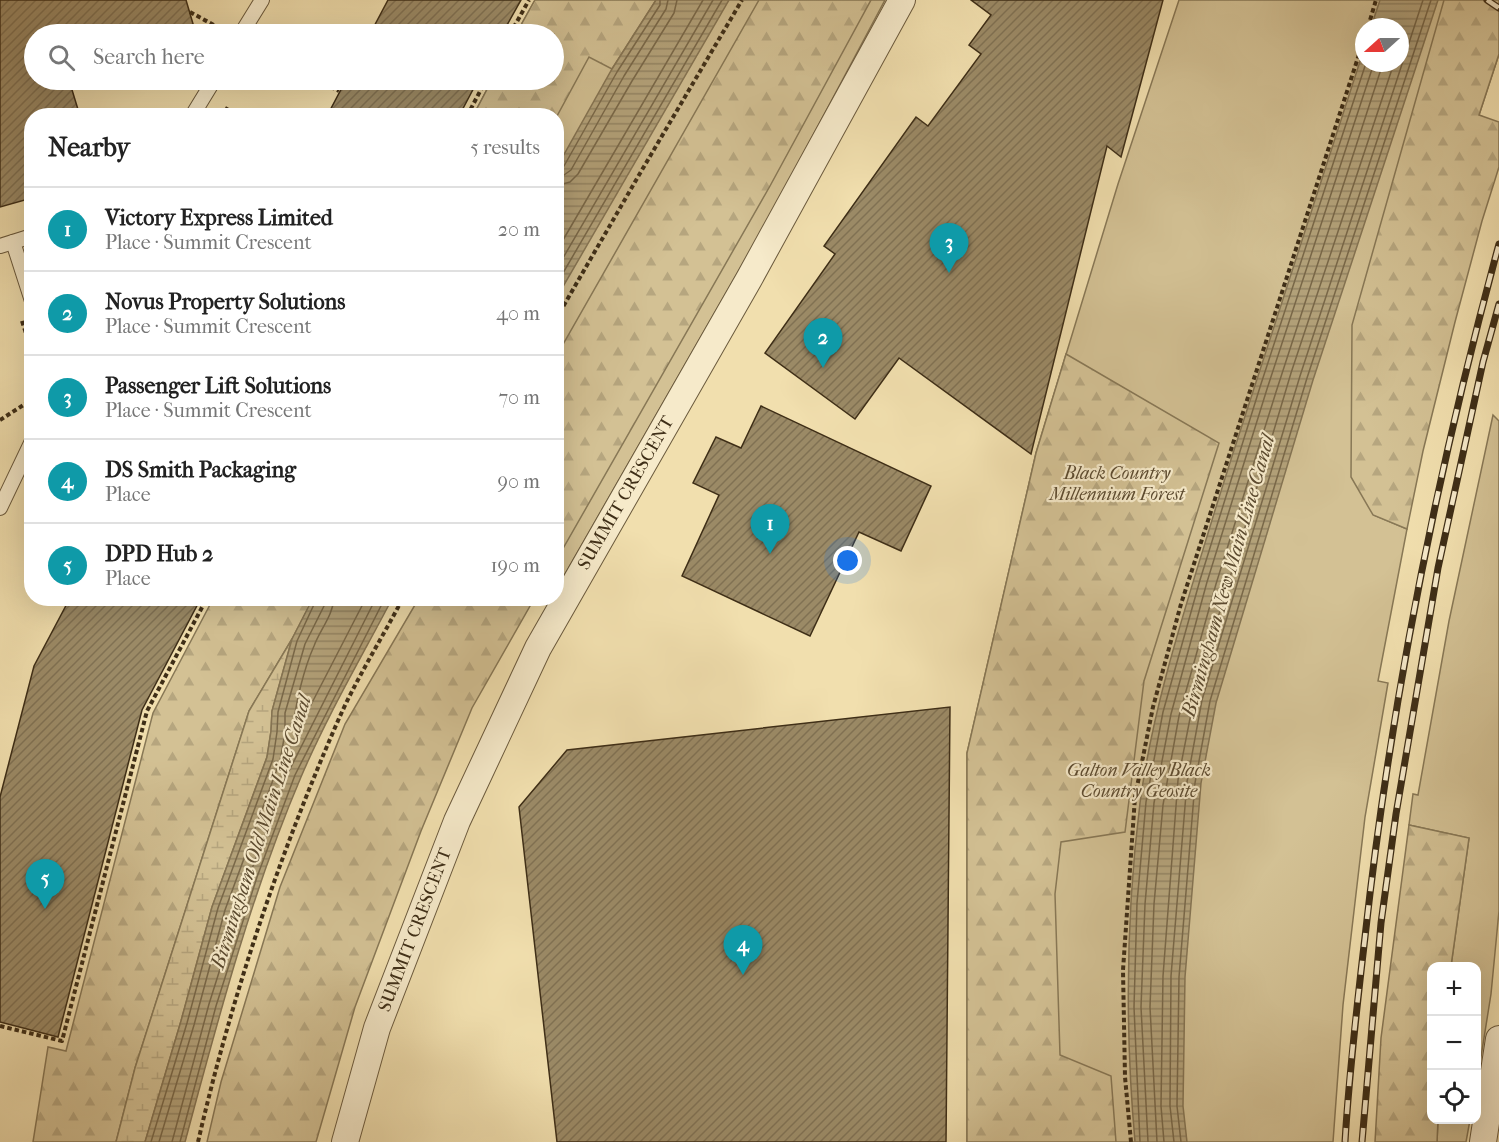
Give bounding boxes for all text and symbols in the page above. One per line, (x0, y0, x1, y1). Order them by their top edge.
north arrow (1355, 18, 1409, 72)
search box (24, 24, 564, 90)
icon: search (45, 41, 78, 74)
text: Search here (93, 44, 205, 70)
text: Nearby (48, 132, 130, 163)
text: 5 results (470, 136, 540, 159)
text: Victory Express Limited (105, 205, 333, 231)
text: 1 (64, 218, 71, 241)
text: 20 m (498, 218, 540, 241)
pin: 3 (930, 224, 968, 273)
text: Place · Summit Crescent (105, 231, 312, 254)
text: Novus Property Solutions (105, 289, 345, 315)
text: 2 (62, 302, 73, 325)
text: 40 m (496, 302, 540, 325)
text: Place · Summit Crescent (105, 315, 312, 338)
pin: 2 (804, 318, 842, 368)
text: Passenger Lift Solutions (105, 373, 331, 399)
text: 3 (63, 386, 72, 409)
text: 70 m (498, 386, 540, 409)
text: Place · Summit Crescent (105, 399, 312, 422)
street label: SUMMIT CRESCENT (574, 412, 679, 573)
water label: Birmingham New Main Line Canal (1176, 430, 1280, 721)
text: DS Smith Packaging (105, 457, 296, 483)
park label: Black Country Millennium Forest (1048, 463, 1186, 505)
text: 4 (62, 470, 73, 493)
text: 90 m (498, 470, 540, 493)
text: Place (105, 483, 151, 506)
pin: 1 (750, 504, 790, 554)
text: DPD Hub 2 (105, 541, 213, 567)
your location (833, 546, 862, 575)
text: 5 (63, 554, 72, 577)
text: 190 m (490, 554, 540, 577)
text: Place (105, 567, 151, 590)
water label: Birmingham Old Main Line Canal (206, 691, 317, 972)
park label: Galton Valley Black Country Geosite (1067, 760, 1211, 802)
street label: SUMMIT CRESCENT (374, 844, 456, 1015)
pin: 5 (26, 860, 64, 909)
pin: 4 (724, 926, 762, 975)
map controls (1427, 962, 1481, 1124)
button: + (1427, 962, 1481, 1016)
button: − (1427, 1016, 1481, 1070)
button: locate (1427, 1070, 1481, 1124)

